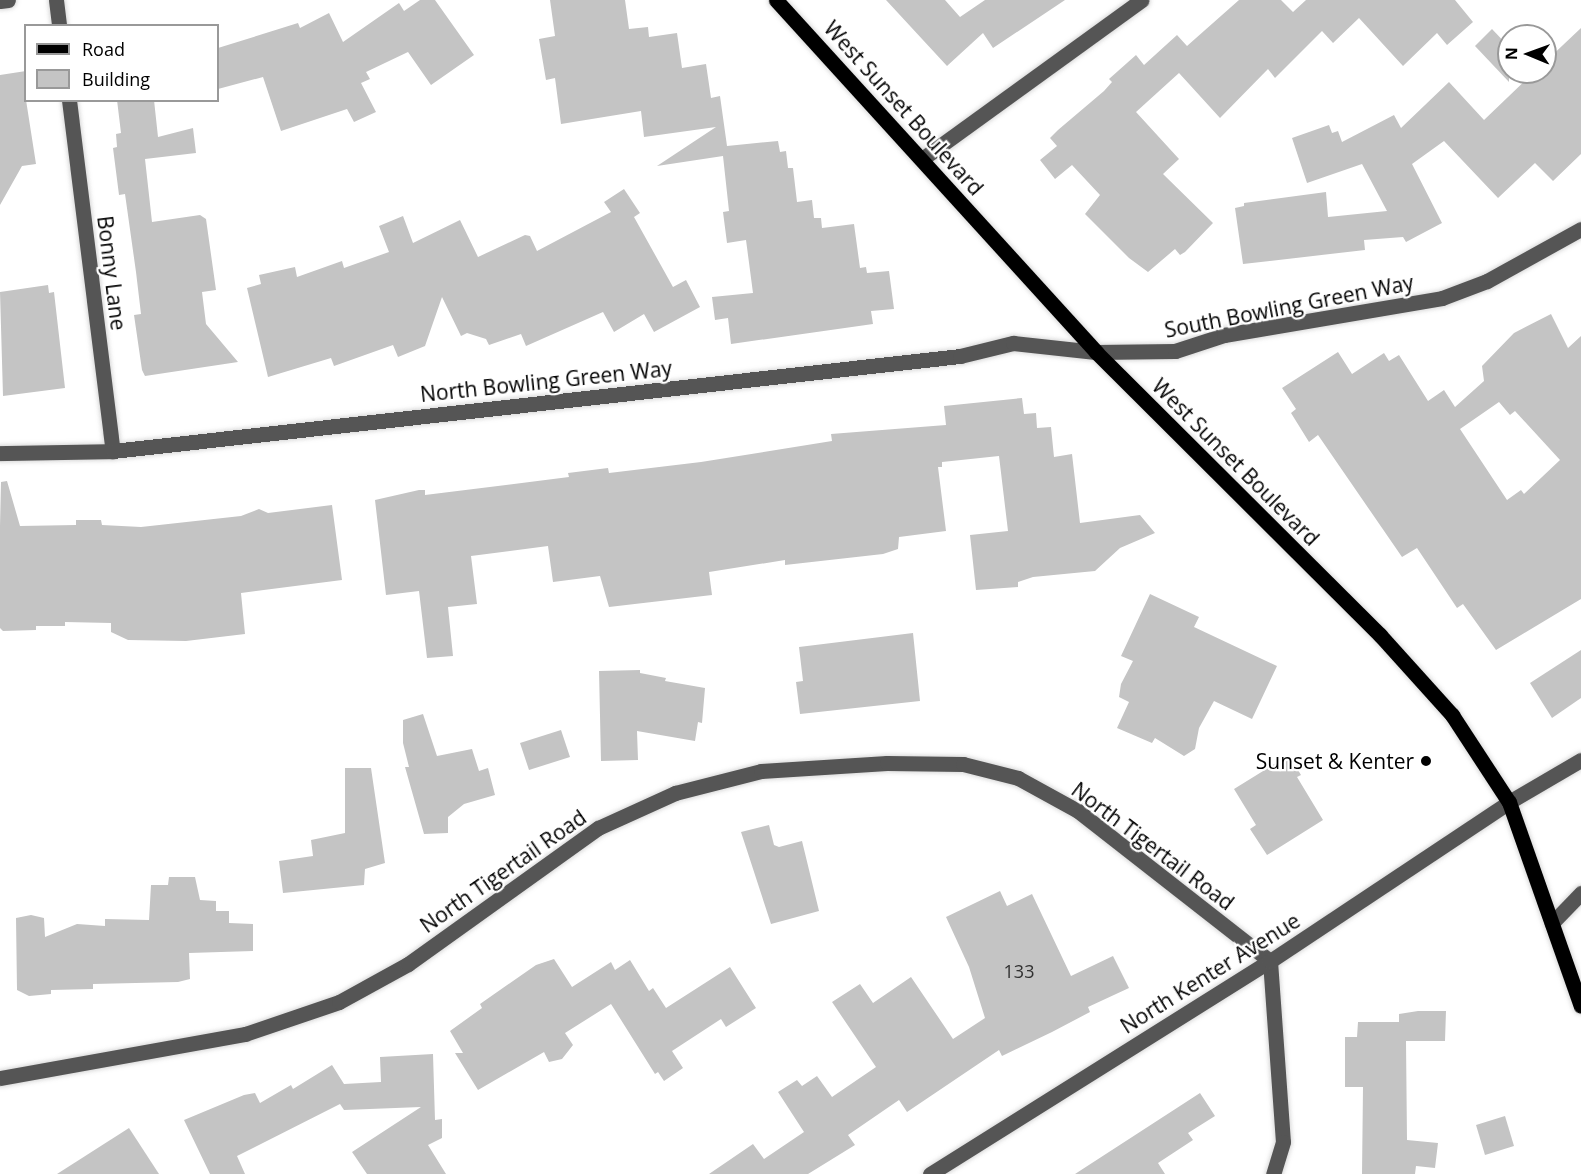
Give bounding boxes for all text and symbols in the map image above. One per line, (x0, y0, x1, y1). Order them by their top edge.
street label: West Sunset Boulevard (819, 16, 989, 200)
legend (24, 24, 219, 102)
north arrow (1497, 24, 1557, 84)
text: Road (82, 37, 125, 61)
text: N (1500, 47, 1522, 60)
text: Building (82, 67, 150, 91)
street label: Bonny Lane (92, 214, 132, 332)
street label: South Bowling Green Way (1162, 269, 1416, 343)
street label: North Bowling Green Way (419, 355, 673, 407)
street label: West Sunset Boulevard (1147, 373, 1325, 551)
place label: Sunset & Kenter (1256, 748, 1414, 774)
marker: Sunset & Kenter (1419, 754, 1433, 768)
street label: North Tigertail Road (1067, 777, 1239, 915)
street label: North Tigertail Road (415, 804, 591, 938)
street label: North Kenter Avenue (1116, 908, 1304, 1038)
house number: 133 (1004, 960, 1034, 982)

